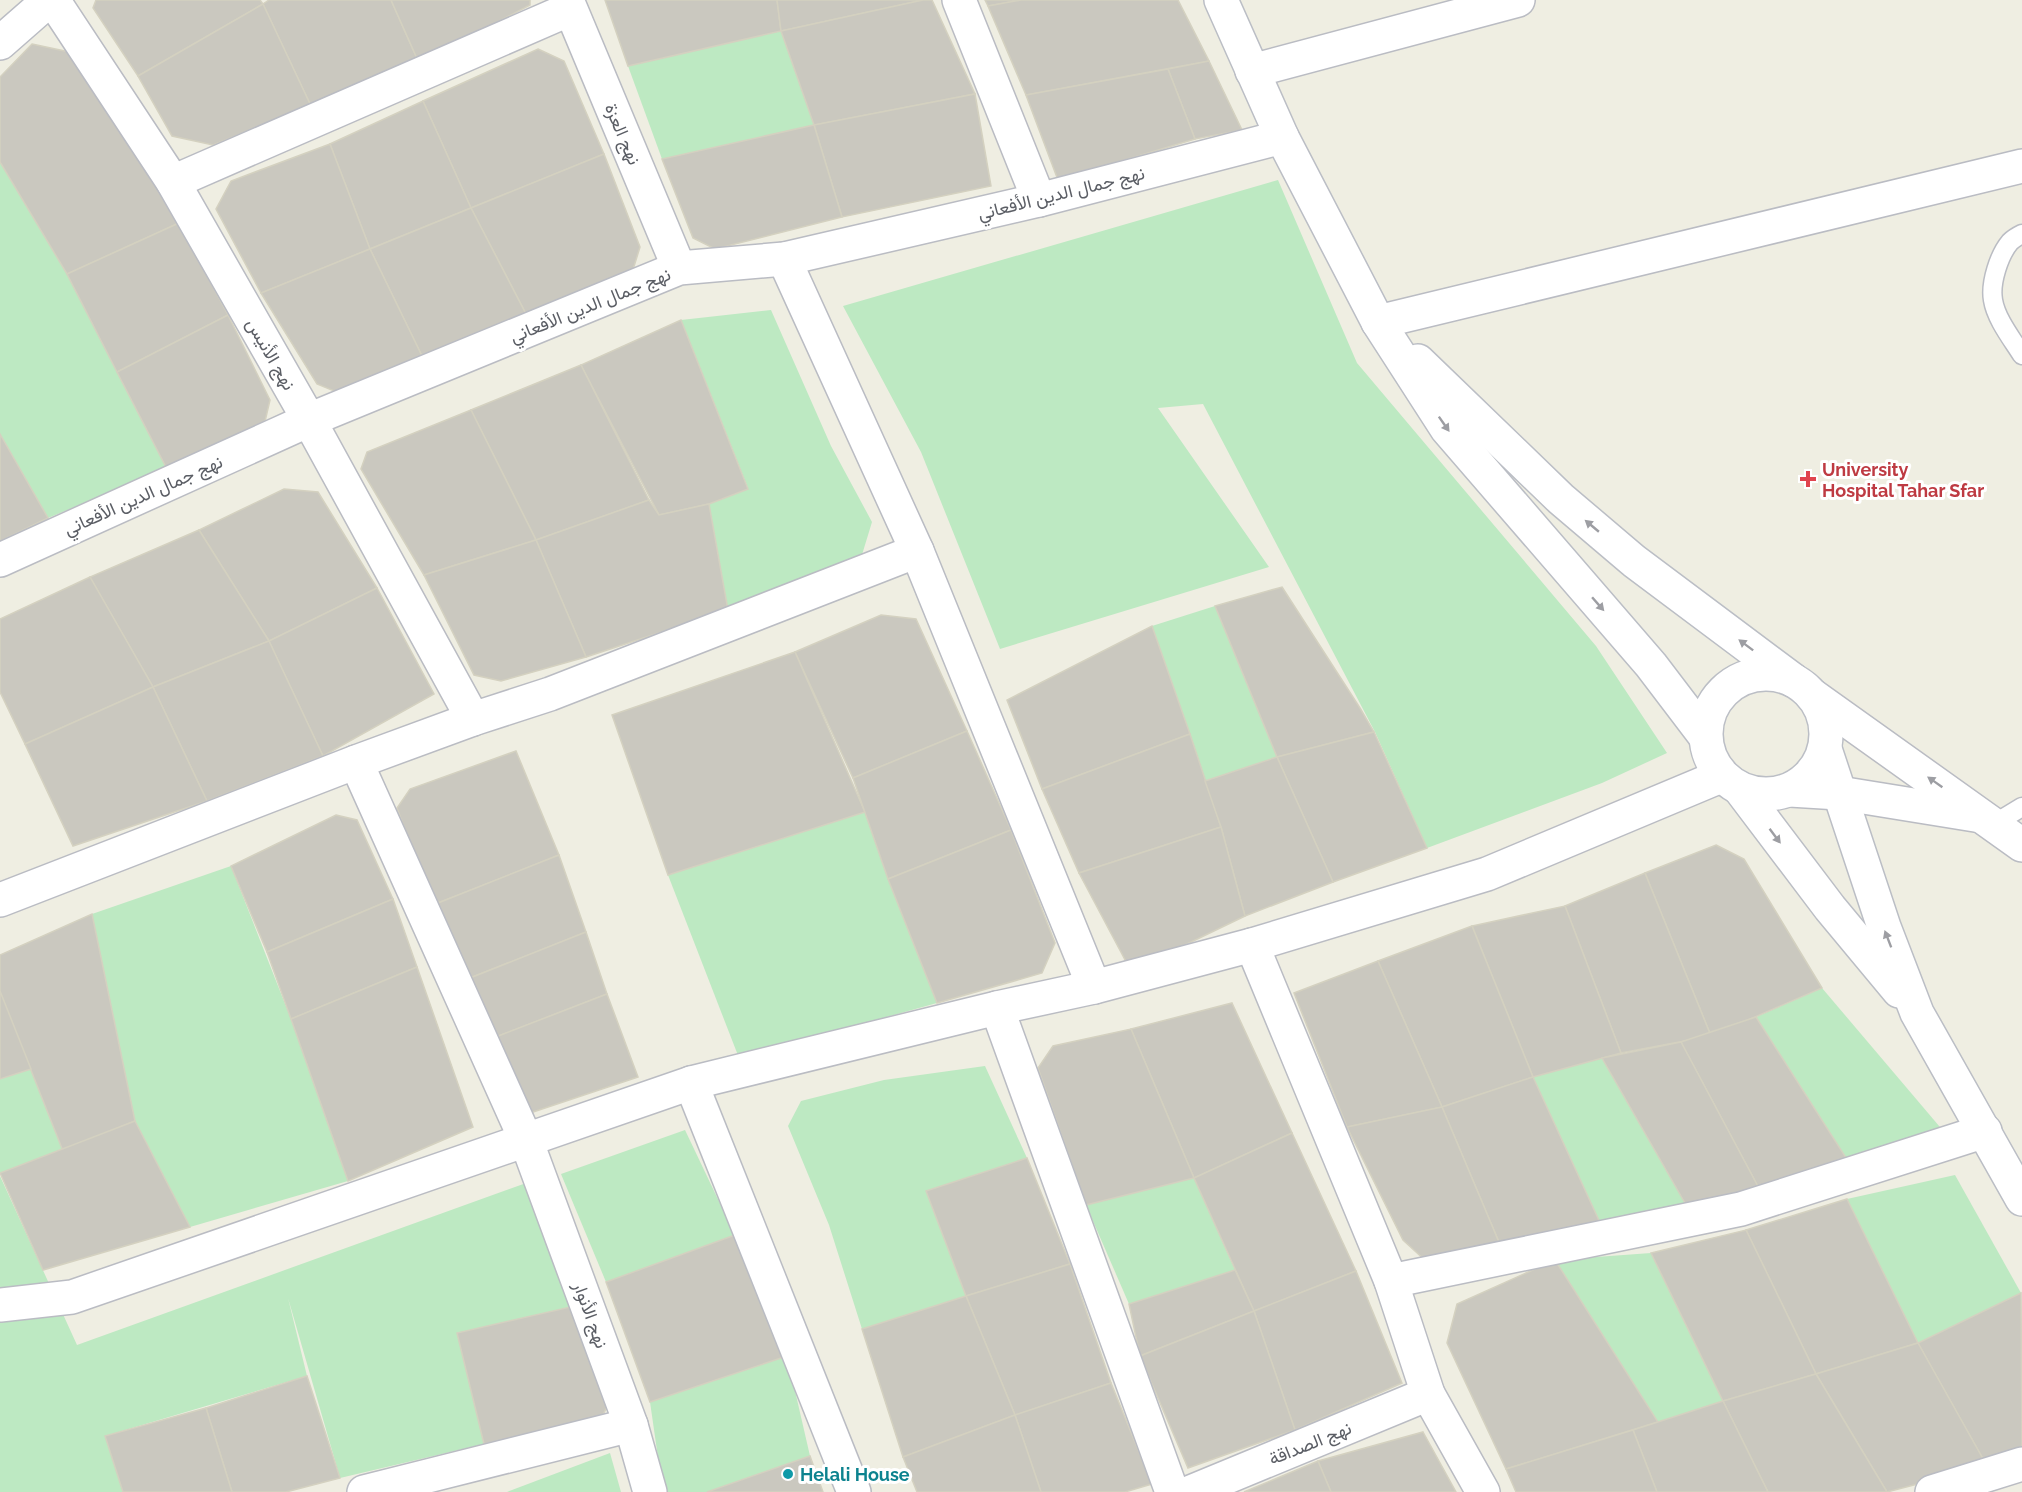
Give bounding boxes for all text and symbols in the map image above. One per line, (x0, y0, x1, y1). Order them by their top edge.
street label: نهج العزة (599, 100, 645, 169)
street label: نهج جمال الدين الأفعاني (975, 162, 1148, 229)
street label: نهج جمال الدين الأفعاني (507, 263, 675, 351)
street label: نهج الأنيس (240, 314, 300, 395)
one-way arrow (1438, 416, 1450, 432)
street label: نهج جمال الدين الأفعاني (60, 451, 228, 544)
place label: University Hospital Tahar Sfar (1822, 459, 1984, 501)
marker: University Hospital Tahar Sfar (1799, 470, 1817, 488)
one-way arrow (1584, 519, 1600, 532)
one-way arrow (1592, 596, 1605, 612)
one-way arrow (1739, 639, 1754, 651)
one-way arrow (1927, 776, 1943, 788)
one-way arrow (1769, 828, 1782, 844)
one-way arrow (1883, 930, 1892, 948)
street label: نهج الأنوار (567, 1278, 613, 1352)
street label: نهج الصداقة (1266, 1417, 1355, 1471)
place label: Helali House (800, 1464, 910, 1485)
marker: Helali House (781, 1467, 795, 1481)

